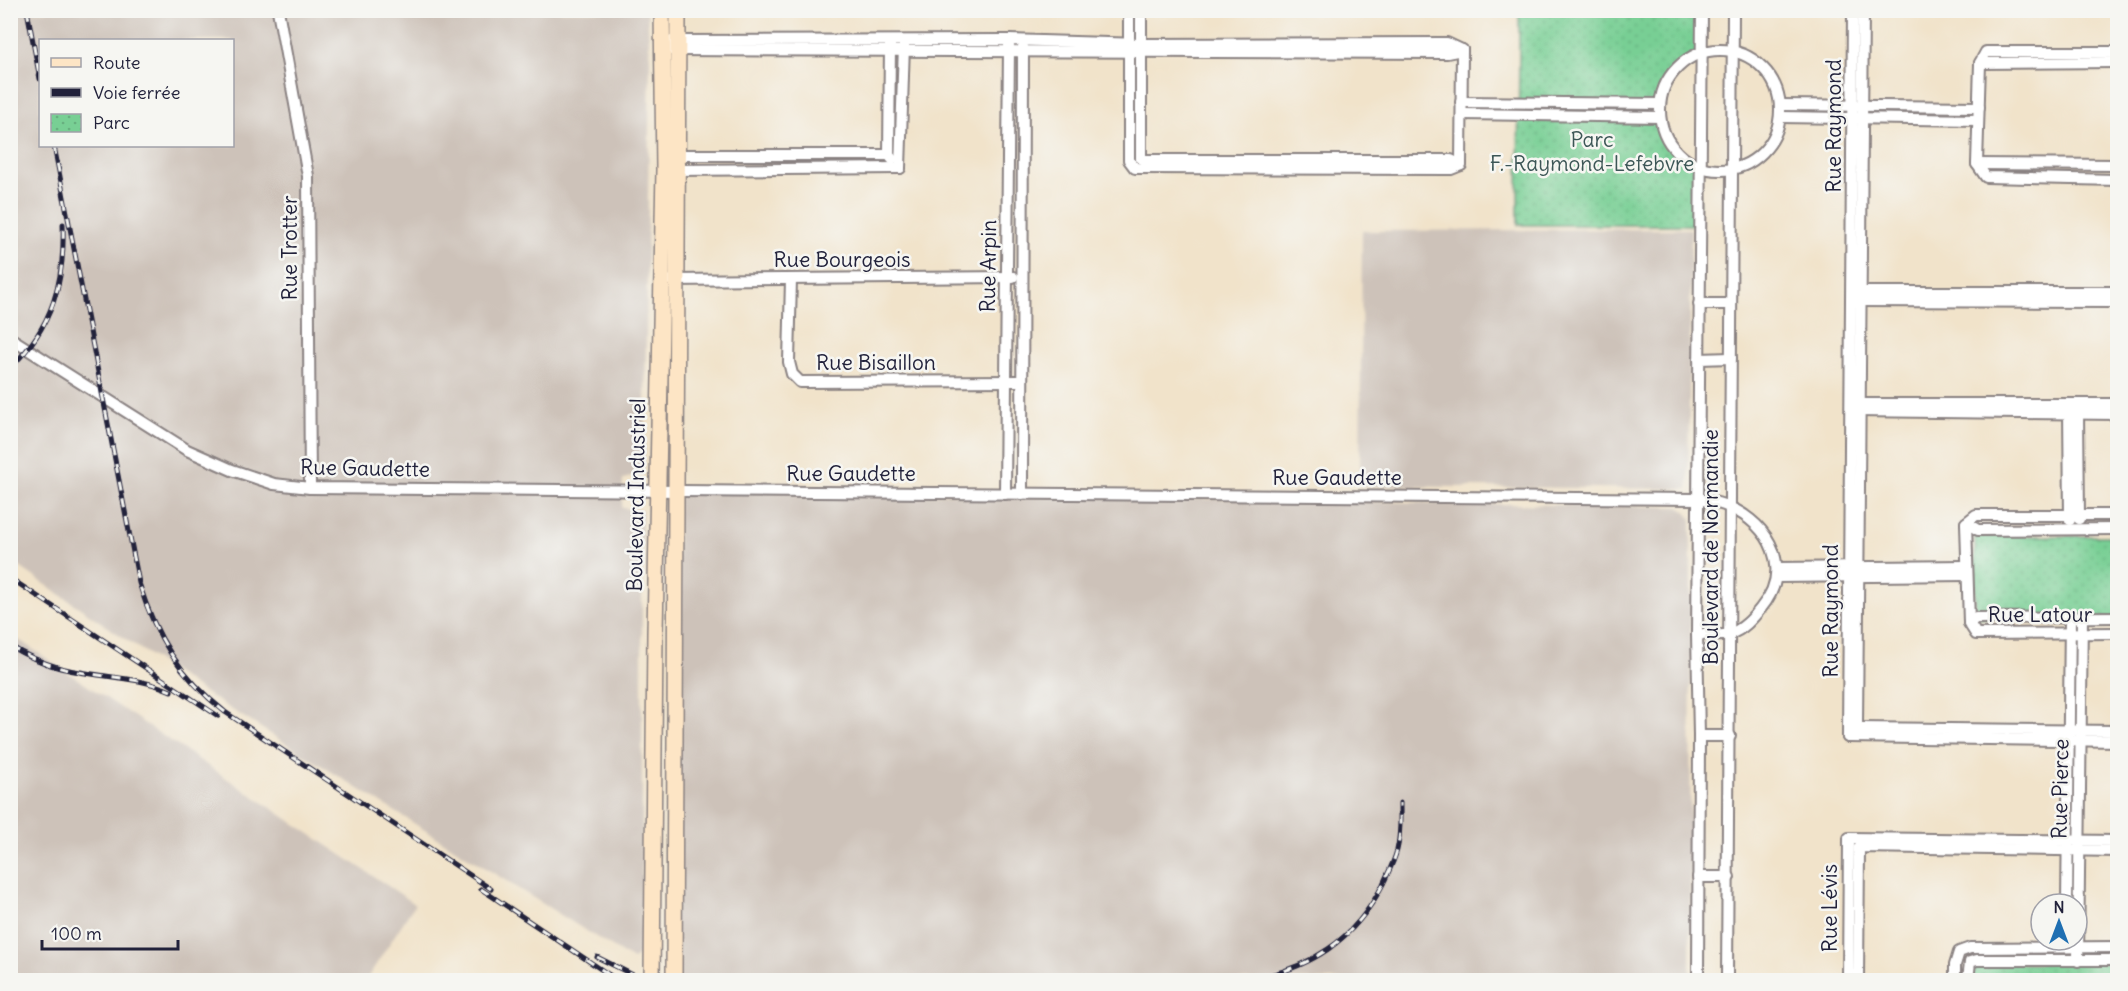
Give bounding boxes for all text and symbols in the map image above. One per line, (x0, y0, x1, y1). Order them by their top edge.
legend (39, 39, 234, 147)
text: Route (93, 51, 141, 74)
street label: Rue Raymond (1820, 59, 1847, 193)
text: Voie ferrée (93, 81, 180, 104)
text: Parc (93, 111, 130, 134)
park label: Parc F.-Raymond-Lefebvre (1490, 126, 1694, 177)
street label: Rue Trotter (276, 195, 303, 301)
street label: Rue Arpin (974, 219, 1002, 313)
street label: Rue Bourgeois (774, 246, 910, 273)
street label: Rue Bisaillon (816, 349, 936, 376)
street label: Boulevard Industriel (621, 398, 651, 592)
street label: Boulevard de Normandie (1697, 429, 1724, 665)
street label: Rue Gaudette (300, 453, 430, 483)
street label: Rue Gaudette (786, 460, 916, 487)
street label: Rue Gaudette (1272, 464, 1402, 491)
street label: Rue Raymond (1817, 544, 1844, 678)
street label: Rue Latour (1988, 601, 2093, 628)
street label: Rue Pierce (2046, 739, 2074, 839)
street label: Rue Lévis (1816, 864, 1843, 952)
north arrow (2029, 892, 2089, 952)
text: N (2053, 897, 2065, 917)
scale bar (42, 913, 178, 951)
text: 100 m (51, 922, 102, 945)

